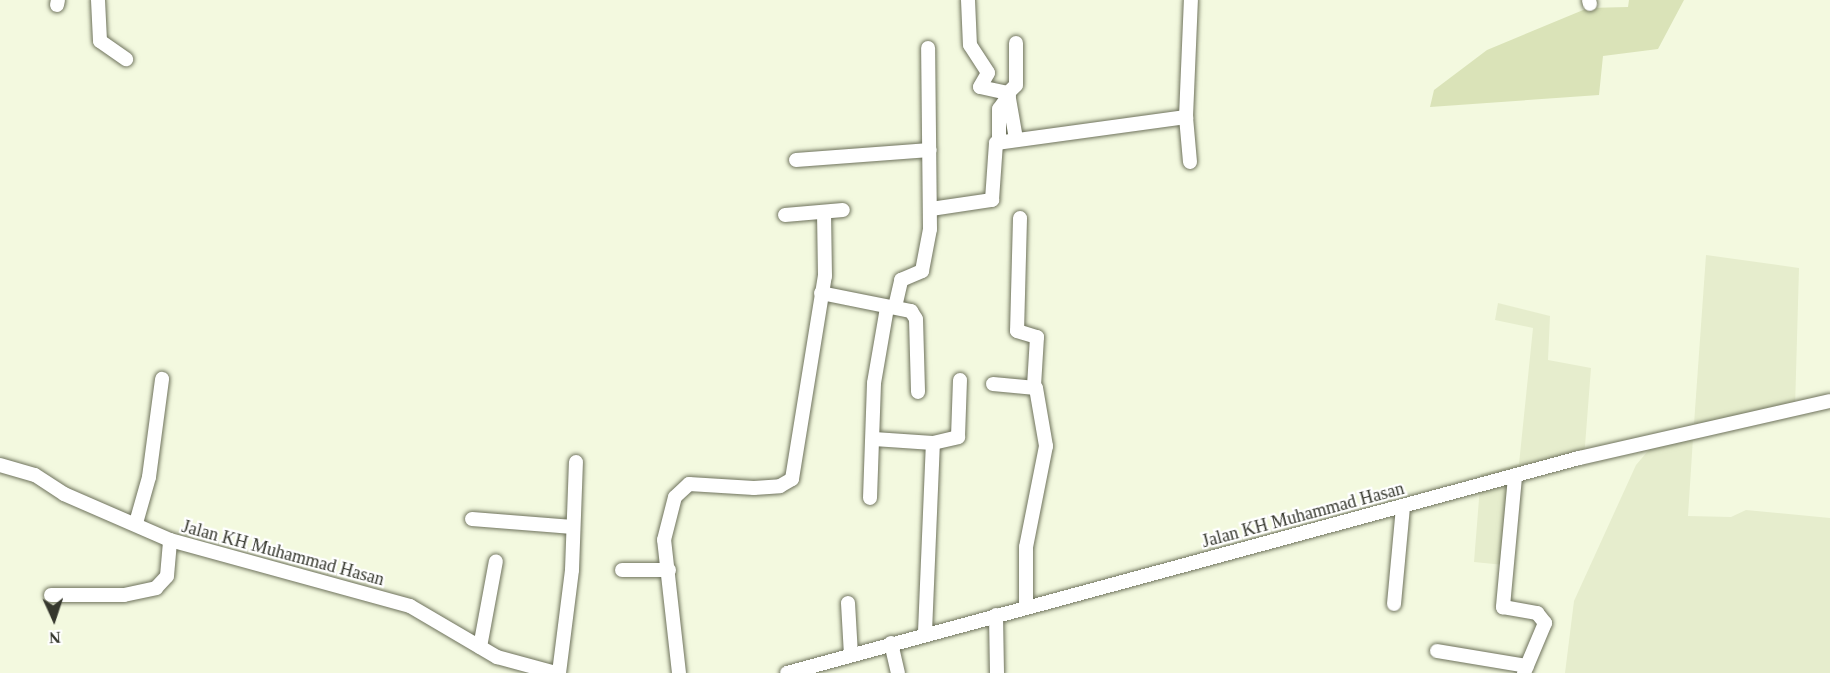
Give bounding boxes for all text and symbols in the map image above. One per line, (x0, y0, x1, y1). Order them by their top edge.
street label: Jalan KH Muhammad Hasan (1200, 478, 1406, 552)
street label: Jalan KH Muhammad Hasan (180, 516, 386, 590)
north arrow (24, 589, 84, 649)
text: N (49, 629, 61, 646)

